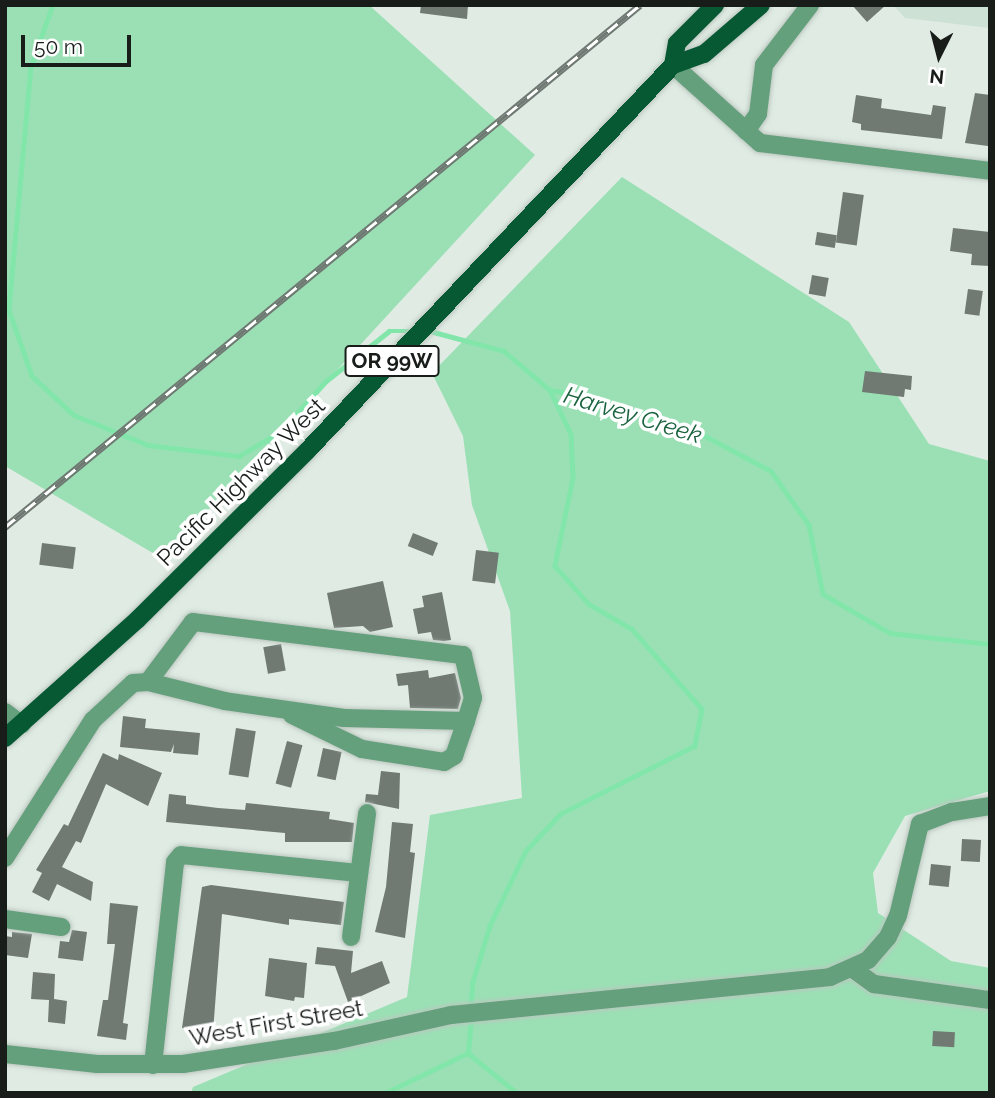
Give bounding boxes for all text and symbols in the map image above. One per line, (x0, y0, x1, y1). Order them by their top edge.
scale bar (24, 21, 135, 65)
north arrow (904, 21, 974, 91)
text: 50 m (34, 34, 83, 59)
text: N (928, 65, 945, 89)
road number: OR 99W (343, 344, 441, 378)
water label: Harvey Creek (560, 380, 706, 450)
street label: Pacific Highway West (151, 392, 331, 572)
street label: West First Street (187, 994, 365, 1052)

